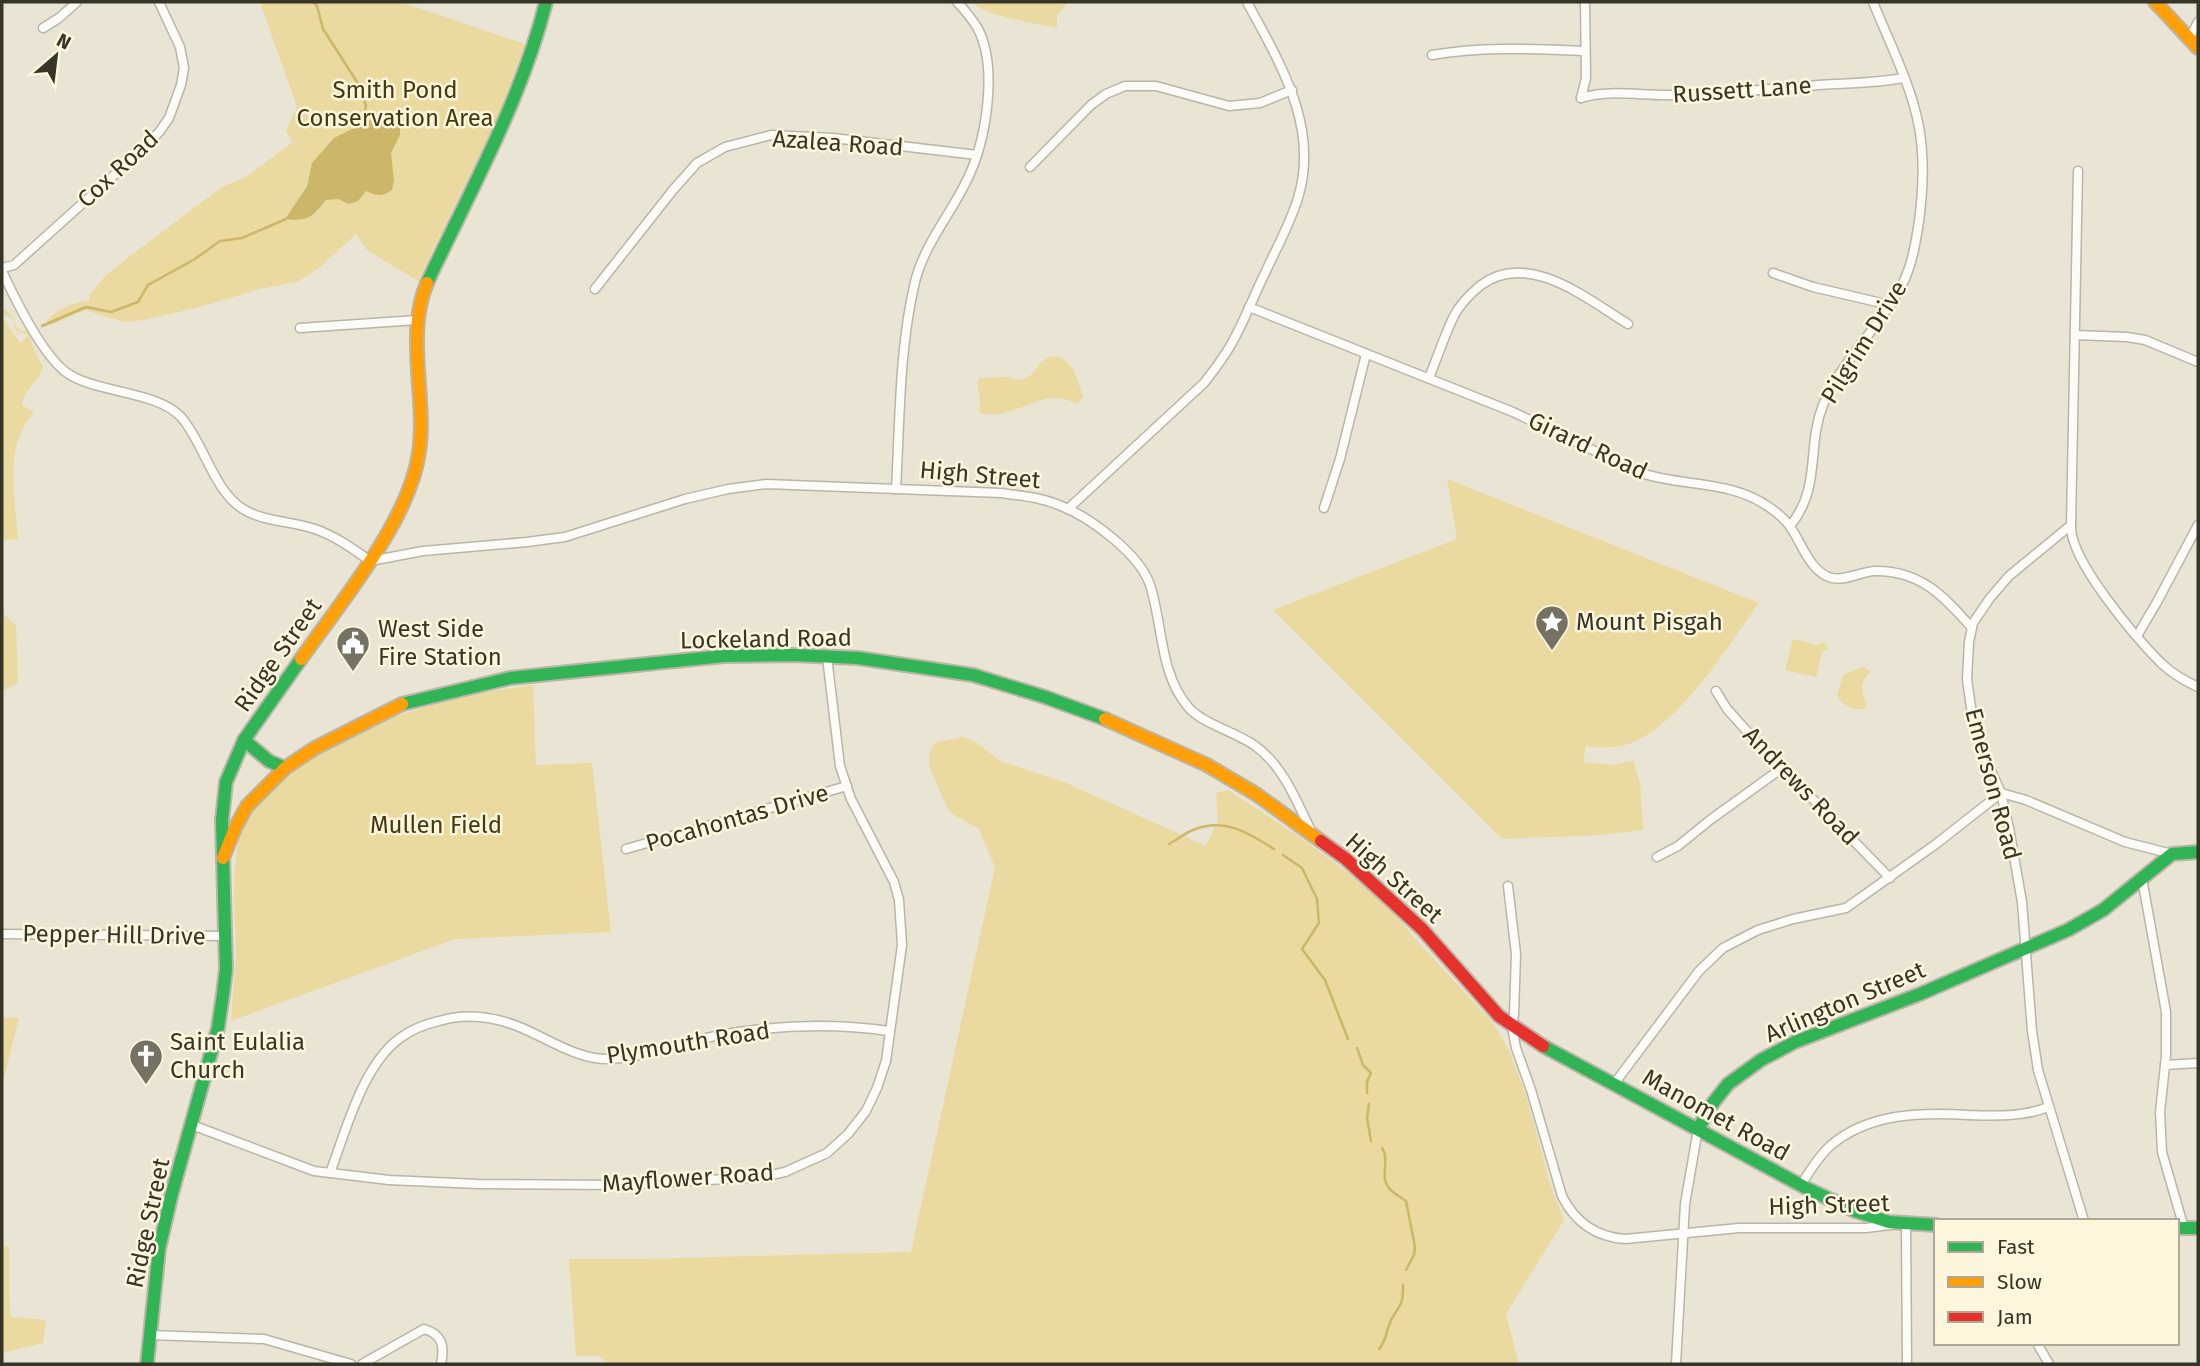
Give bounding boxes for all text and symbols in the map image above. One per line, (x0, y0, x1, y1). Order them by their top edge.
north arrow (21, 21, 91, 91)
text: N (53, 28, 75, 55)
street label: Russett Lane (1672, 71, 1812, 109)
park label: Smith Pond Conservation Area (296, 76, 494, 132)
street label: Azalea Road (772, 124, 904, 162)
street label: Cox Road (72, 125, 164, 213)
street label: Pilgrim Drive (1815, 275, 1913, 409)
street label: Girard Road (1524, 406, 1652, 486)
street label: High Street (918, 456, 1042, 494)
street label: Ridge Street (229, 593, 328, 717)
place icon: Mount Pisgah (1533, 603, 1571, 652)
place label: Mount Pisgah (1576, 608, 1723, 636)
place label: West Side Fire Station (378, 615, 502, 671)
public building icon: West Side Fire Station (334, 624, 372, 673)
street label: Lockeland Road (680, 624, 852, 654)
street label: Emerson Road (1959, 705, 2027, 863)
street label: Andrews Road (1737, 721, 1865, 851)
street label: Pocahontas Drive (642, 779, 832, 857)
park label: Mullen Field (370, 811, 502, 839)
street label: High Street (1340, 827, 1449, 929)
street label: Pepper Hill Drive (22, 919, 206, 951)
street label: Arlington Street (1761, 956, 1930, 1048)
street label: Plymouth Road (604, 1016, 772, 1070)
place label: Saint Eulalia Church (170, 1028, 305, 1084)
church icon: Saint Eulalia Church (127, 1037, 165, 1086)
street label: Manomet Road (1638, 1063, 1794, 1167)
street label: Ridge Street (121, 1155, 176, 1291)
street label: Mayflower Road (601, 1158, 775, 1198)
street label: High Street (1768, 1189, 1890, 1221)
legend (1934, 1219, 2179, 1345)
text: Fast (1997, 1234, 2035, 1260)
text: Slow (1997, 1269, 2042, 1295)
text: Jam (1997, 1304, 2033, 1330)

